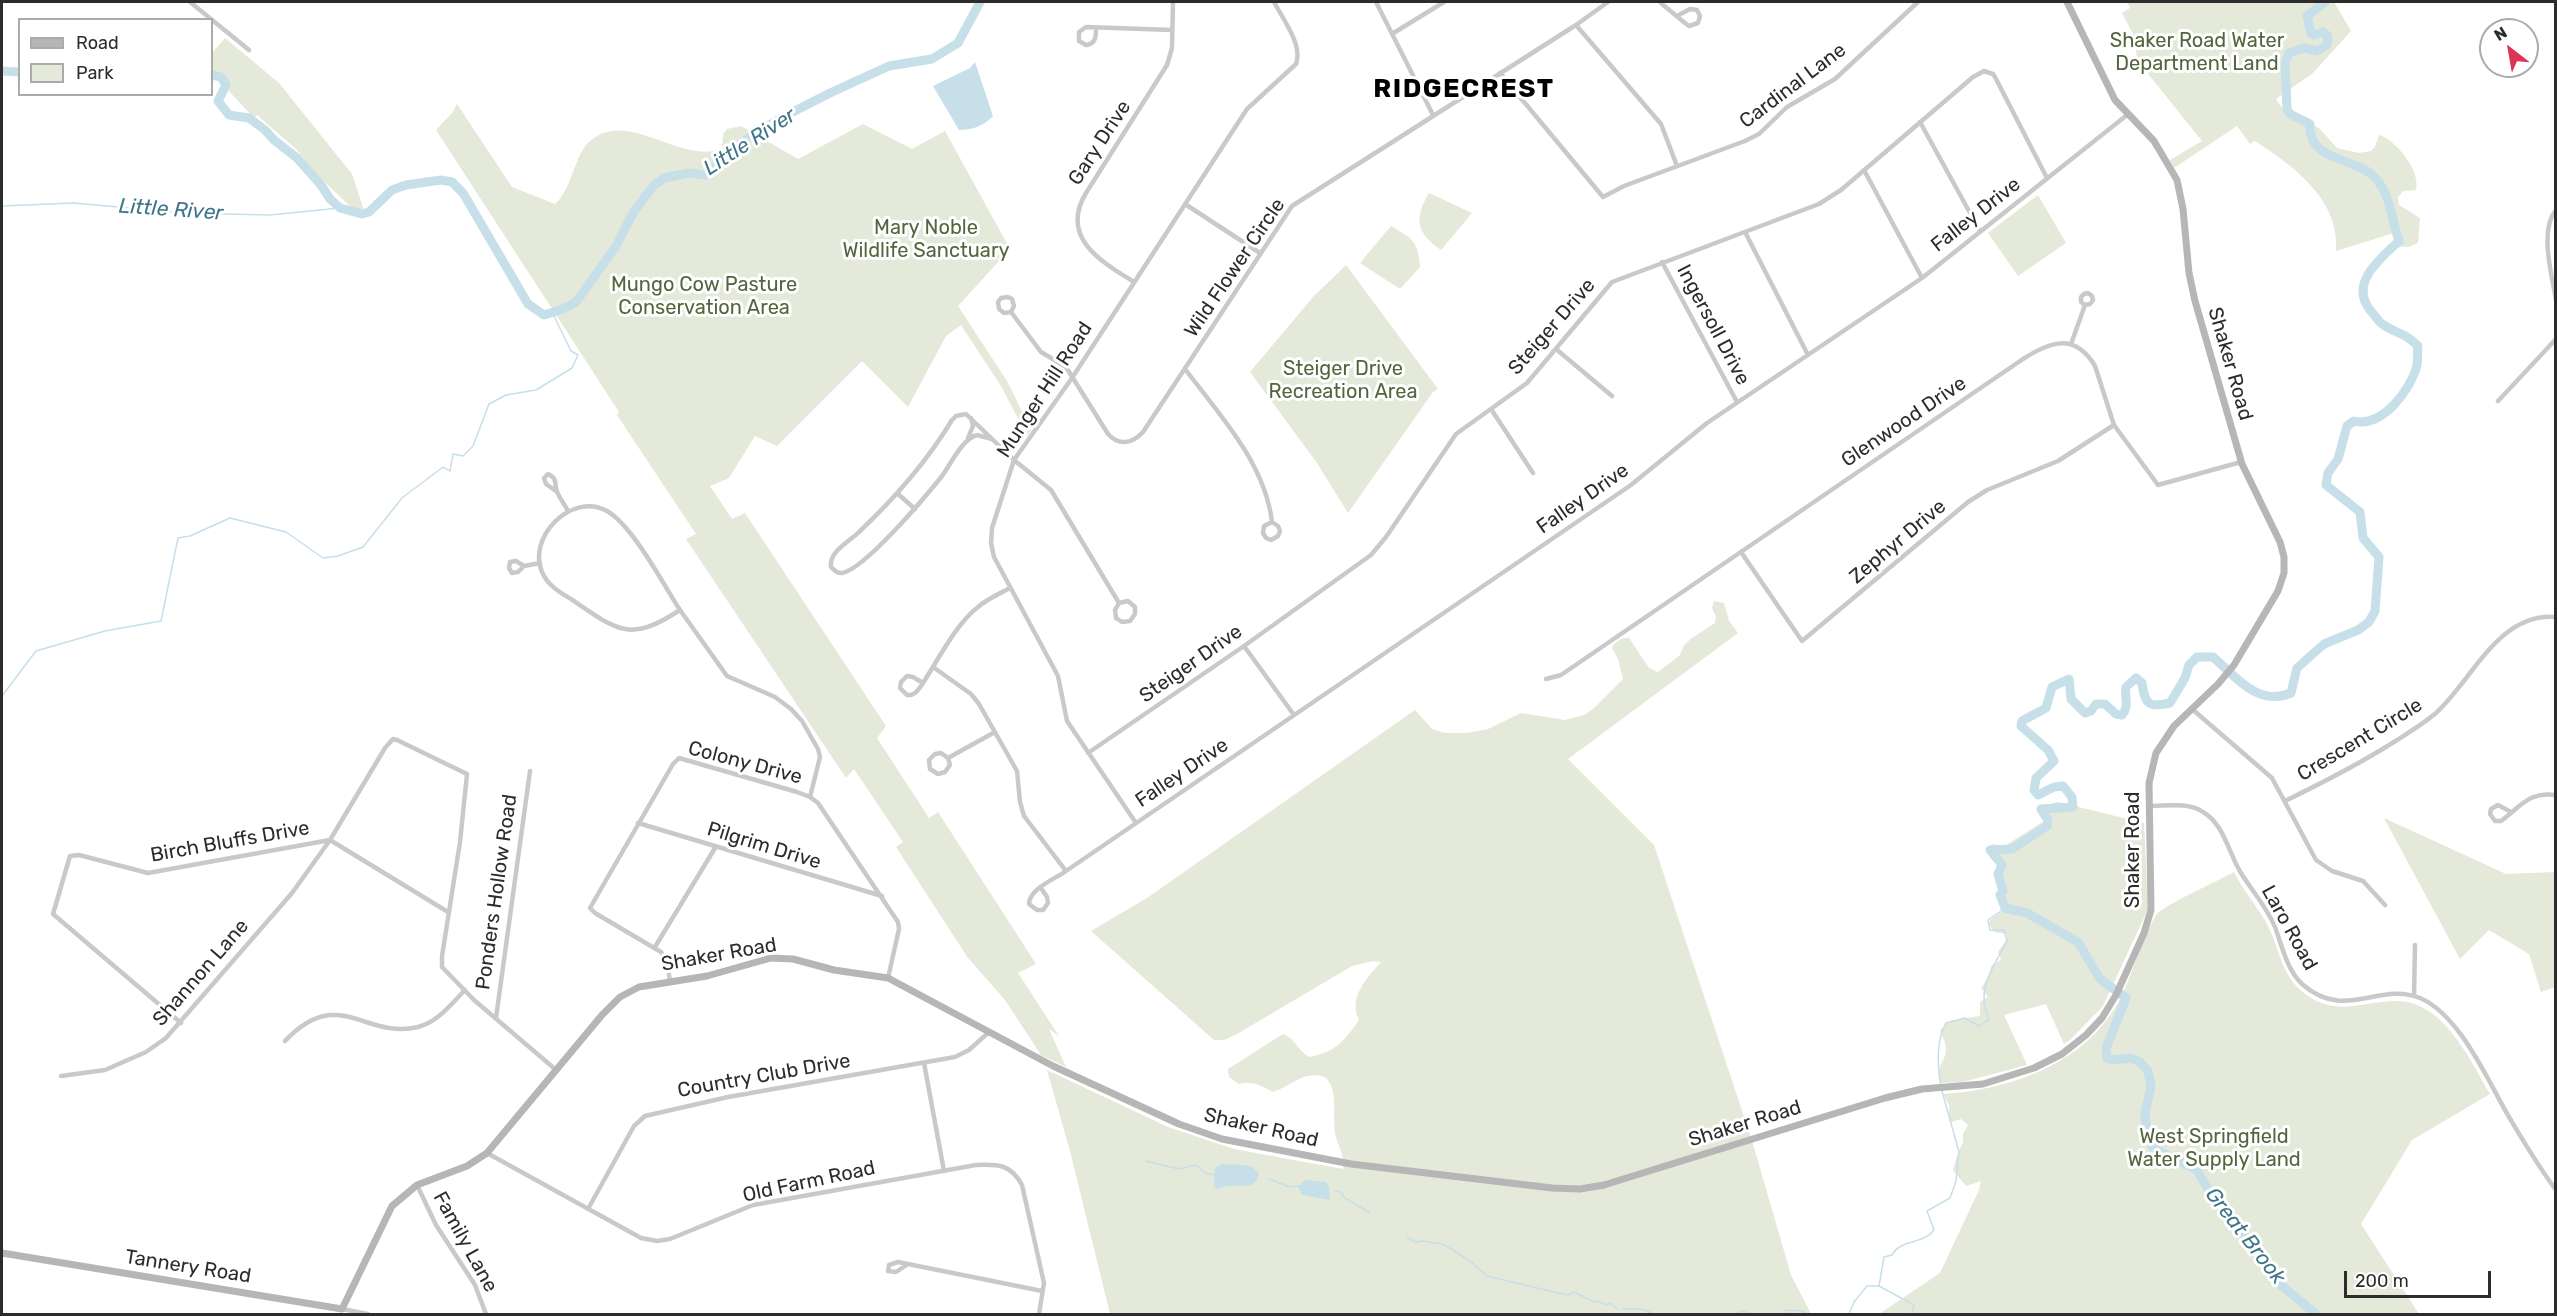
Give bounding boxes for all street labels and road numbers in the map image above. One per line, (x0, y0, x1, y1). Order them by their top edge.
street label: Cardinal Lane (1735, 38, 1851, 134)
street label: Gary Drive (1064, 96, 1136, 190)
street label: Falley Drive (1927, 173, 2025, 257)
street label: Wild Flower Circle (1180, 194, 1290, 342)
street label: Ingersoll Drive (1671, 261, 1755, 389)
street label: Steiger Drive (1504, 274, 1600, 380)
street label: Shaker Road (2202, 305, 2258, 423)
street label: Munger Hill Road (992, 318, 1098, 462)
street label: Glenwood Drive (1837, 371, 1971, 473)
street label: Falley Drive (1532, 459, 1634, 539)
street label: Zephyr Drive (1845, 495, 1951, 589)
street label: Steiger Drive (1135, 620, 1247, 708)
street label: Crescent Circle (2293, 693, 2427, 787)
street label: Falley Drive (1131, 733, 1233, 813)
street label: Colony Drive (685, 736, 805, 790)
street label: Shaker Road (2121, 792, 2145, 908)
street label: Ponders Hollow Road (471, 793, 523, 991)
street label: Birch Bluffs Drive (149, 816, 311, 868)
street label: Pilgrim Drive (704, 817, 824, 875)
street label: Laro Road (2256, 881, 2322, 975)
street label: Shannon Lane (148, 915, 254, 1031)
street label: Shaker Road (660, 933, 778, 977)
street label: Country Club Drive (676, 1049, 852, 1103)
street label: Shaker Road (1686, 1095, 1804, 1153)
street label: Shaker Road (1202, 1103, 1320, 1153)
street label: Old Farm Road (740, 1156, 878, 1208)
street label: Family Lane (428, 1188, 502, 1296)
street label: Tannery Road (123, 1245, 253, 1289)

